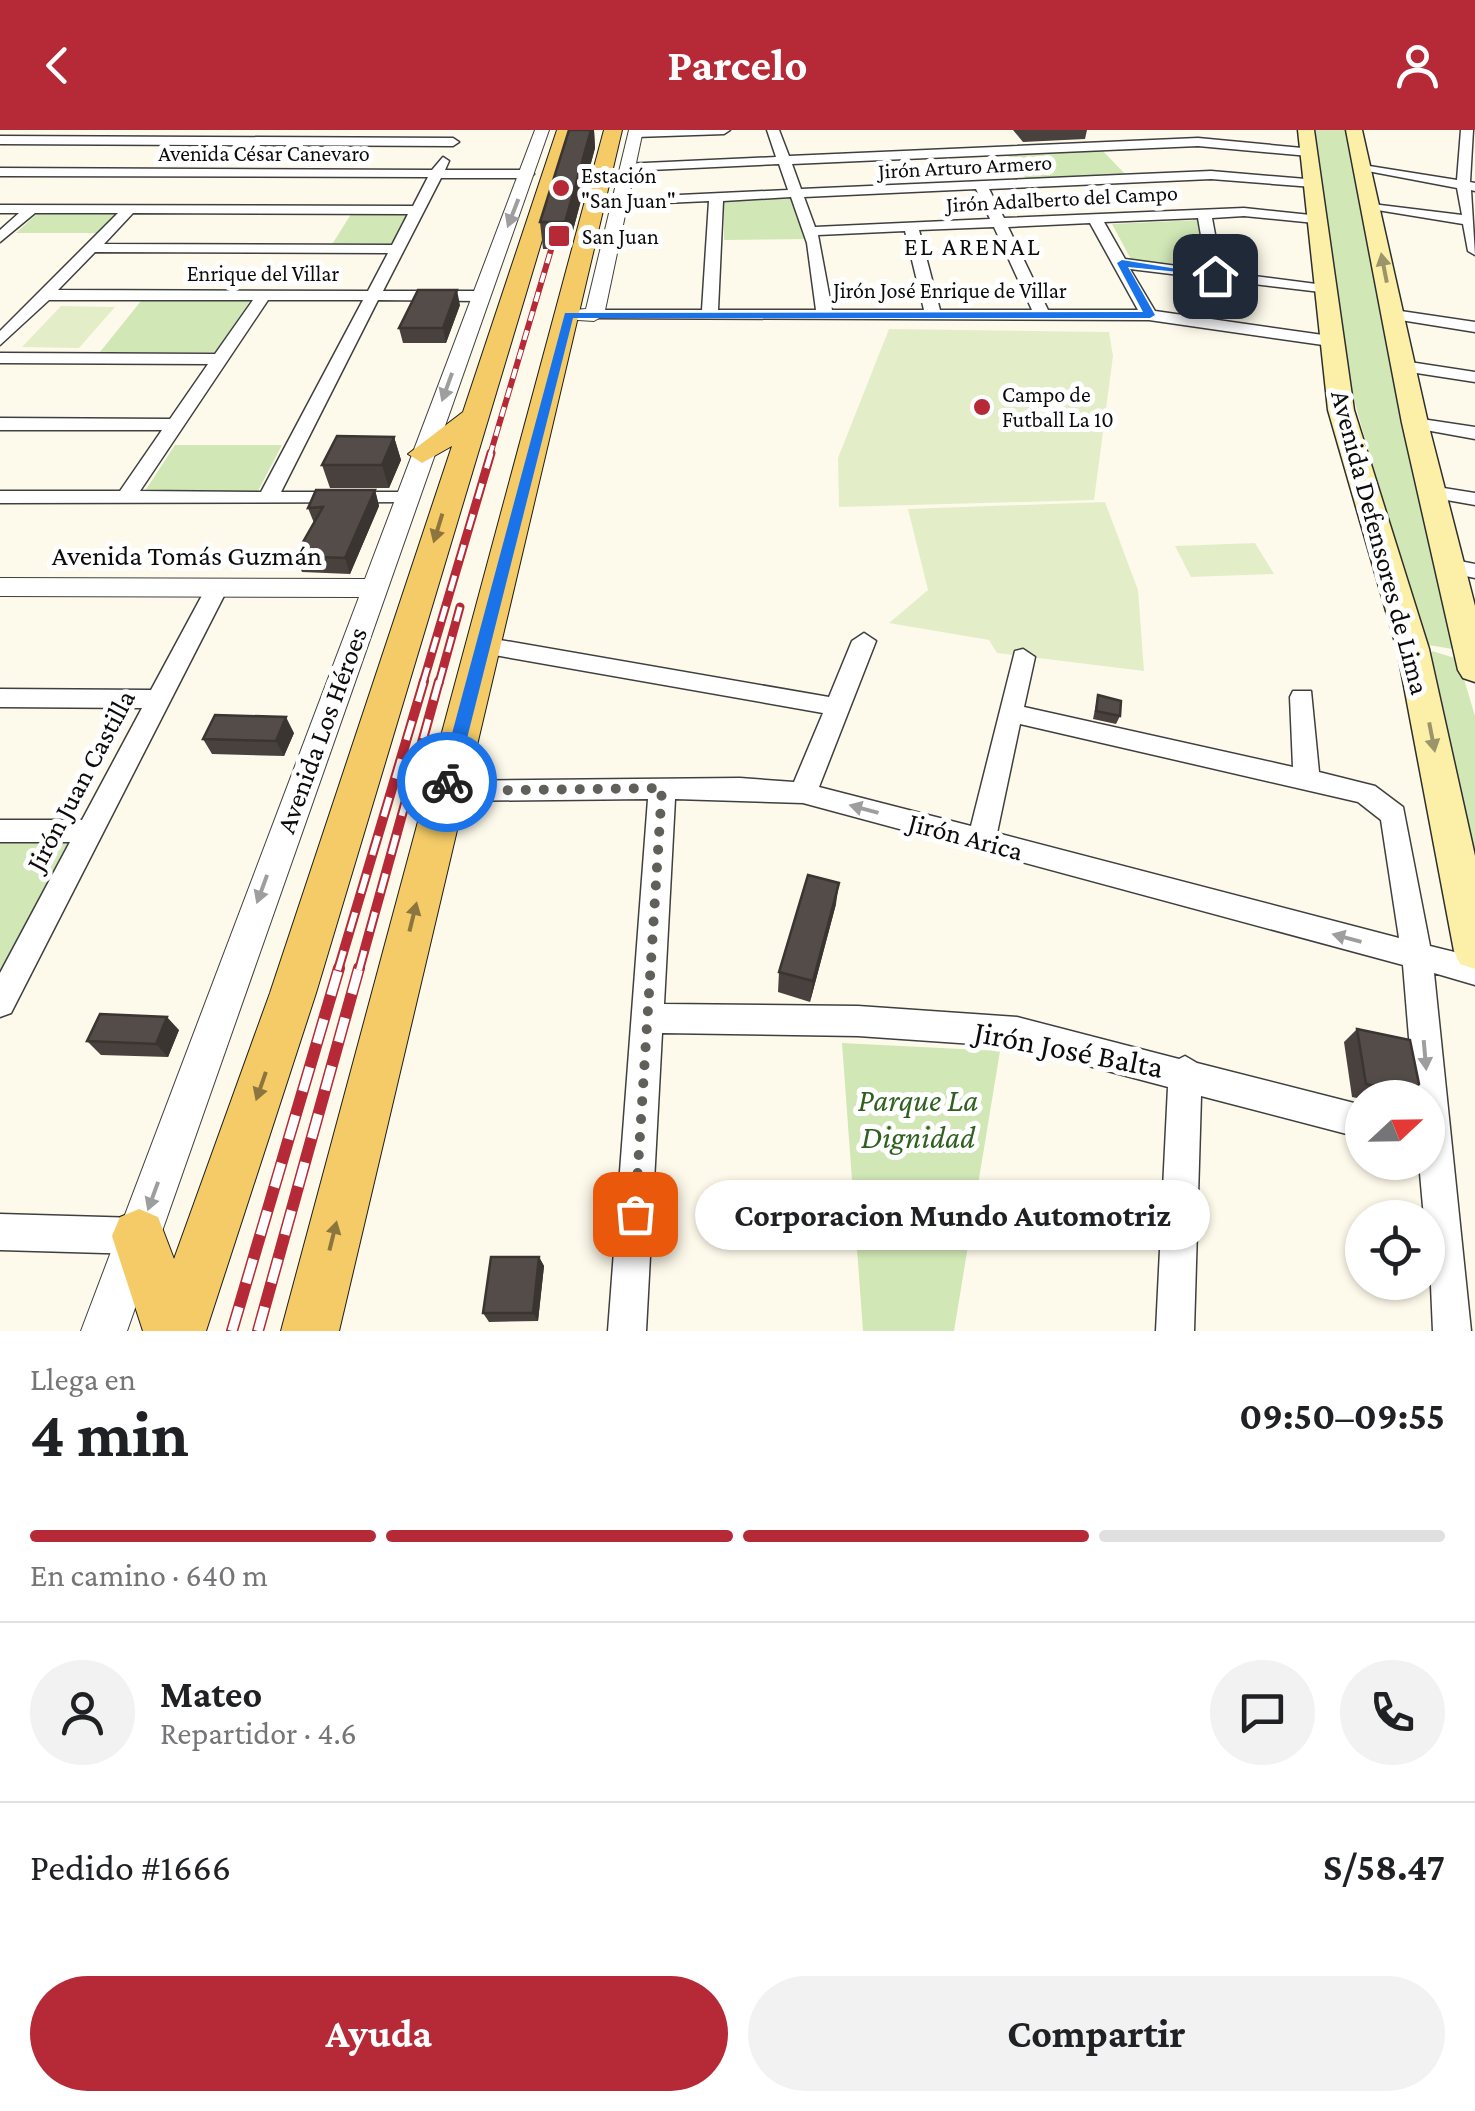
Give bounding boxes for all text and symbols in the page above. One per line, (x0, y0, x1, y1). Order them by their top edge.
icon: back (30, 38, 85, 93)
icon: person (1390, 38, 1445, 93)
text: Parcelo (667, 40, 808, 90)
street label: Avenida César Canevaro (158, 141, 370, 166)
street label: Jirón Arturo Armero (875, 149, 1053, 184)
place label: Estación "San Juan" (581, 163, 676, 213)
marker: Estación "San Juan" (550, 177, 572, 199)
street label: Jirón Adalberto del Campo (944, 180, 1179, 217)
one-way arrow (504, 199, 520, 229)
marker: San Juan (546, 223, 572, 249)
place label: San Juan (582, 224, 659, 249)
district label: EL ARENAL (904, 233, 1042, 260)
pin (1173, 234, 1258, 319)
icon: home (1188, 249, 1243, 304)
one-way arrow (1376, 252, 1392, 283)
street label: Enrique del Villar (187, 261, 340, 286)
street label: Jirón José Enrique de Villar (831, 278, 1067, 303)
one-way arrow (439, 373, 454, 403)
place label: Campo de Futball La 10 (1002, 382, 1114, 432)
street label: Avenida Defensores de Lima (1325, 387, 1436, 698)
marker: Campo de Futball La 10 (971, 396, 993, 418)
one-way arrow (430, 513, 445, 543)
street label: Avenida Tomás Guzmán (52, 540, 322, 571)
street label: Avenida Los Héroes (270, 623, 373, 837)
street label: Jirón Juan Castilla (18, 684, 141, 879)
one-way arrow (1425, 722, 1441, 753)
courier (397, 732, 497, 832)
icon: bike (420, 755, 475, 810)
one-way arrow (848, 800, 879, 816)
street label: Jirón Arica (902, 806, 1026, 867)
one-way arrow (254, 875, 269, 905)
one-way arrow (406, 901, 421, 932)
one-way arrow (1331, 930, 1362, 946)
street label: Jirón José Balta (969, 1012, 1167, 1085)
one-way arrow (1418, 1039, 1434, 1071)
one-way arrow (253, 1071, 268, 1101)
north arrow (1345, 1080, 1445, 1180)
map controls (1345, 1080, 1445, 1300)
park label: Parque La Dignidad (858, 1082, 978, 1155)
pin (593, 1172, 678, 1257)
callout: Corporacion Mundo Automotriz (695, 1179, 1210, 1249)
one-way arrow (145, 1181, 160, 1211)
icon: bag (608, 1187, 663, 1242)
text: Corporacion Mundo Automotriz (734, 1197, 1171, 1233)
button: locate (1345, 1200, 1445, 1300)
one-way arrow (326, 1220, 342, 1251)
text: Llega en (30, 1361, 136, 1397)
text: 09:50–09:55 (1239, 1395, 1445, 1437)
text: 4 min (30, 1398, 189, 1470)
text: En camino · 640 m (30, 1557, 268, 1593)
button: person (30, 1660, 135, 1765)
button: chat (1210, 1660, 1315, 1765)
button: phone (1340, 1660, 1445, 1765)
text: Mateo (160, 1673, 262, 1715)
text: Repartidor · 4.6 (160, 1715, 357, 1751)
text: Pedido #1666 (30, 1846, 231, 1888)
text: S/58.47 (1323, 1846, 1445, 1888)
button: Ayuda (30, 1976, 728, 2091)
button: Compartir (748, 1976, 1445, 2091)

